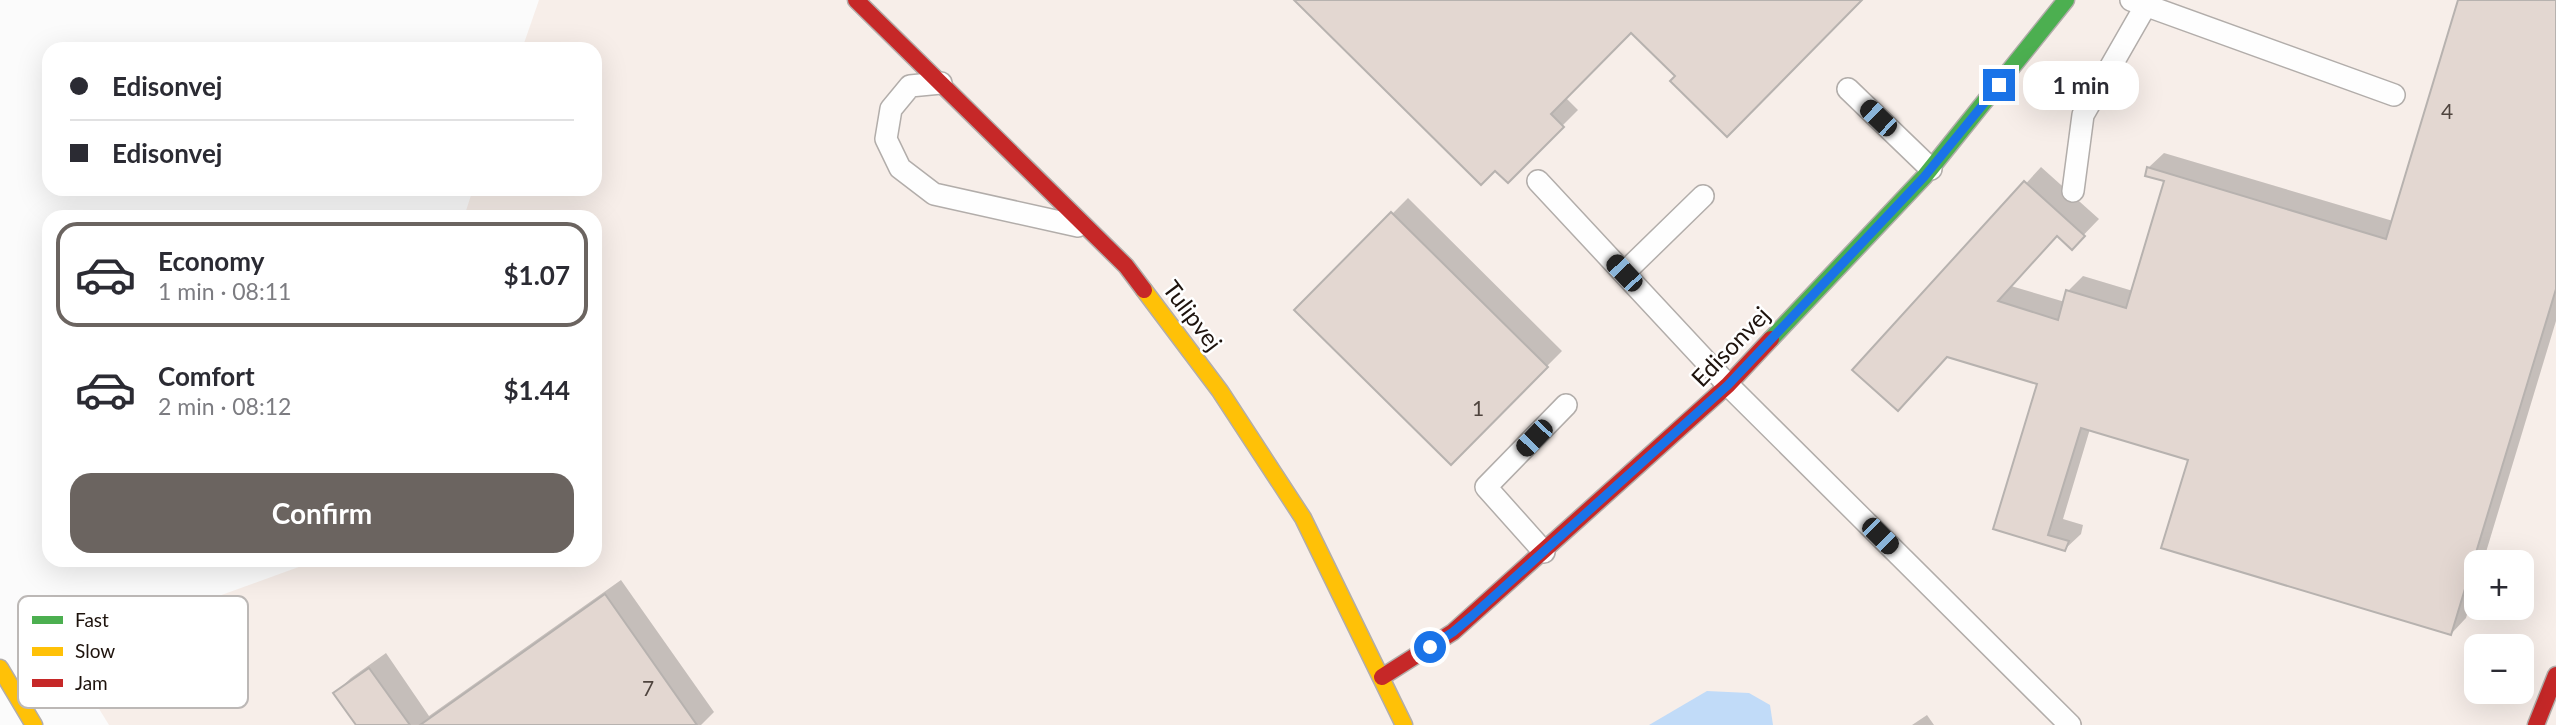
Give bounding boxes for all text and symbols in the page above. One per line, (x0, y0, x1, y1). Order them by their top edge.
callout: 1 min (2024, 60, 2139, 110)
route end (1983, 69, 2015, 101)
text: Edisonvej (112, 70, 222, 102)
text: 1 min (2052, 71, 2110, 99)
car (1856, 96, 1901, 140)
house number: 4 (2441, 98, 2453, 123)
text: Edisonvej (112, 137, 222, 169)
icon: car (74, 243, 137, 306)
text: Economy (158, 245, 264, 277)
car (1602, 250, 1647, 296)
text: $1.07 (504, 259, 570, 291)
street label: Tulipvej (1158, 274, 1229, 356)
text: 1 min · 08:11 (158, 277, 291, 305)
street label: Edisonvej (1685, 300, 1775, 392)
icon: car (74, 358, 137, 421)
text: Comfort (158, 360, 255, 392)
text: $1.44 (504, 374, 570, 406)
text: 2 min · 08:12 (158, 392, 291, 420)
house number: 1 (1472, 395, 1484, 420)
car (1512, 416, 1557, 460)
button: Confirm (70, 473, 574, 553)
car (1858, 514, 1903, 558)
map controls (2464, 550, 2534, 704)
button: + (2464, 550, 2534, 620)
legend (18, 596, 248, 708)
text: Fast (75, 608, 109, 631)
route start (1414, 631, 1446, 663)
button: − (2464, 634, 2534, 704)
text: Slow (75, 639, 115, 662)
text: Jam (75, 671, 108, 694)
house number: 7 (642, 675, 654, 700)

